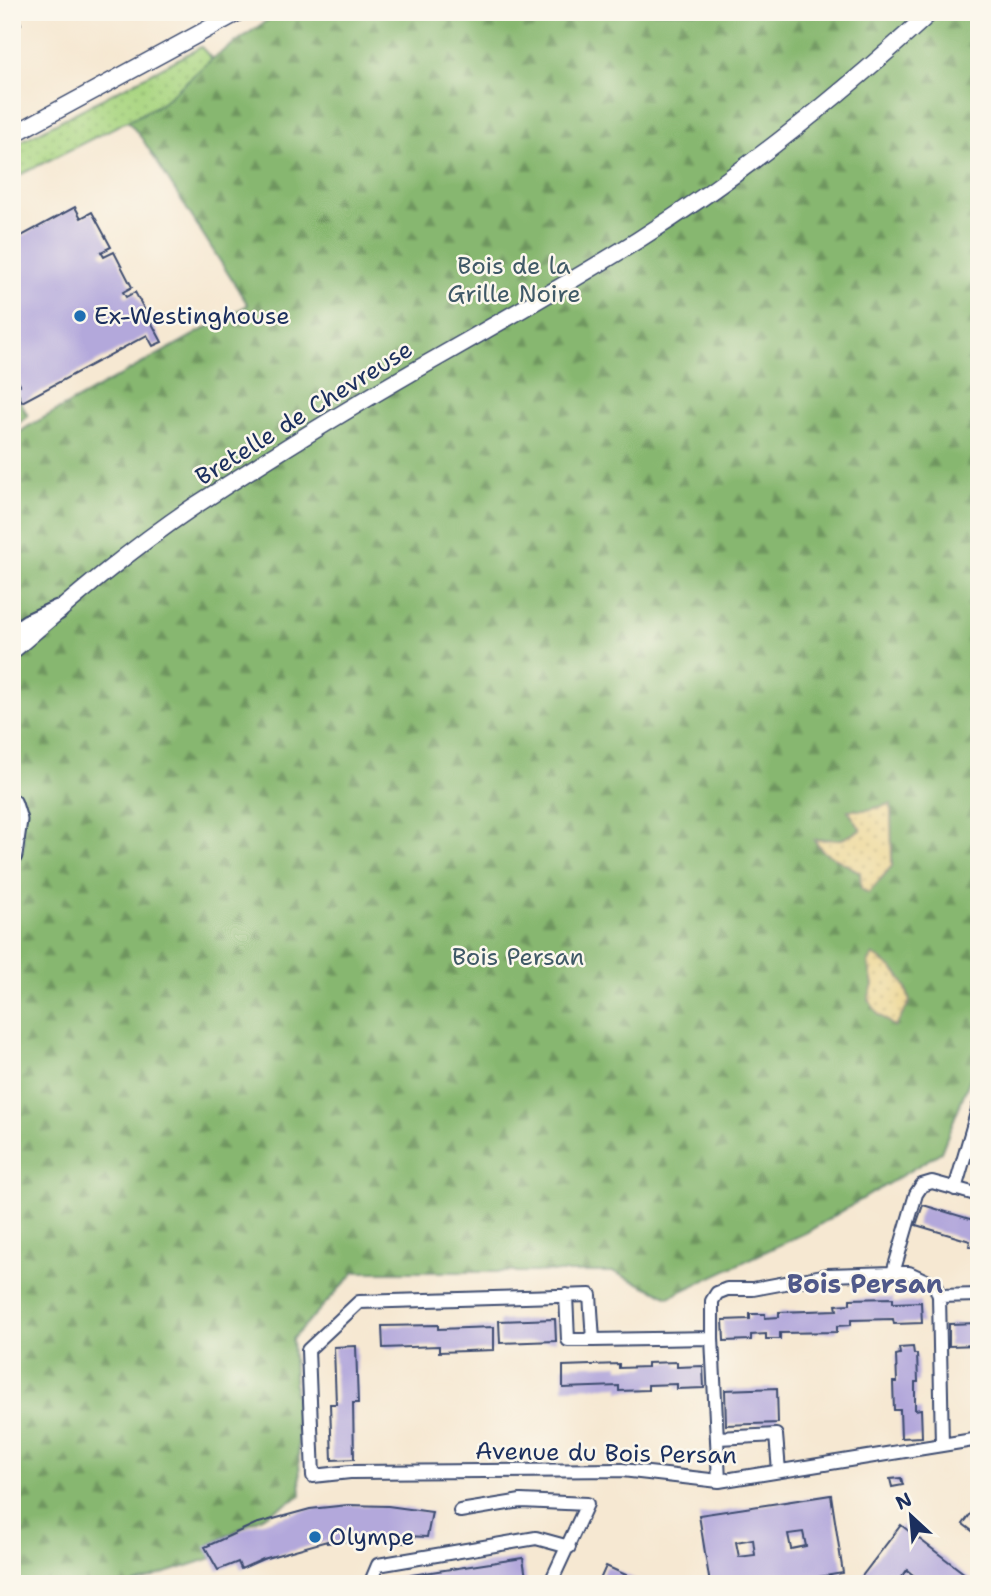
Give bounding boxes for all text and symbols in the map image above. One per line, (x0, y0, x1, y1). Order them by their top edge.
park label: Bois de la Grille Noire (447, 250, 581, 310)
place label: Ex-Westinghouse (94, 300, 290, 332)
marker: Ex-Westinghouse (72, 308, 88, 324)
street label: Bretelle de Chevreuse (189, 333, 419, 493)
park label: Bois Persan (452, 941, 584, 973)
district label: Bois Persan (787, 1266, 943, 1301)
street label: Avenue du Bois Persan (475, 1435, 737, 1471)
north arrow (876, 1480, 946, 1550)
text: N (892, 1487, 916, 1516)
place label: Olympe (329, 1521, 415, 1553)
marker: Olympe (307, 1529, 323, 1545)

